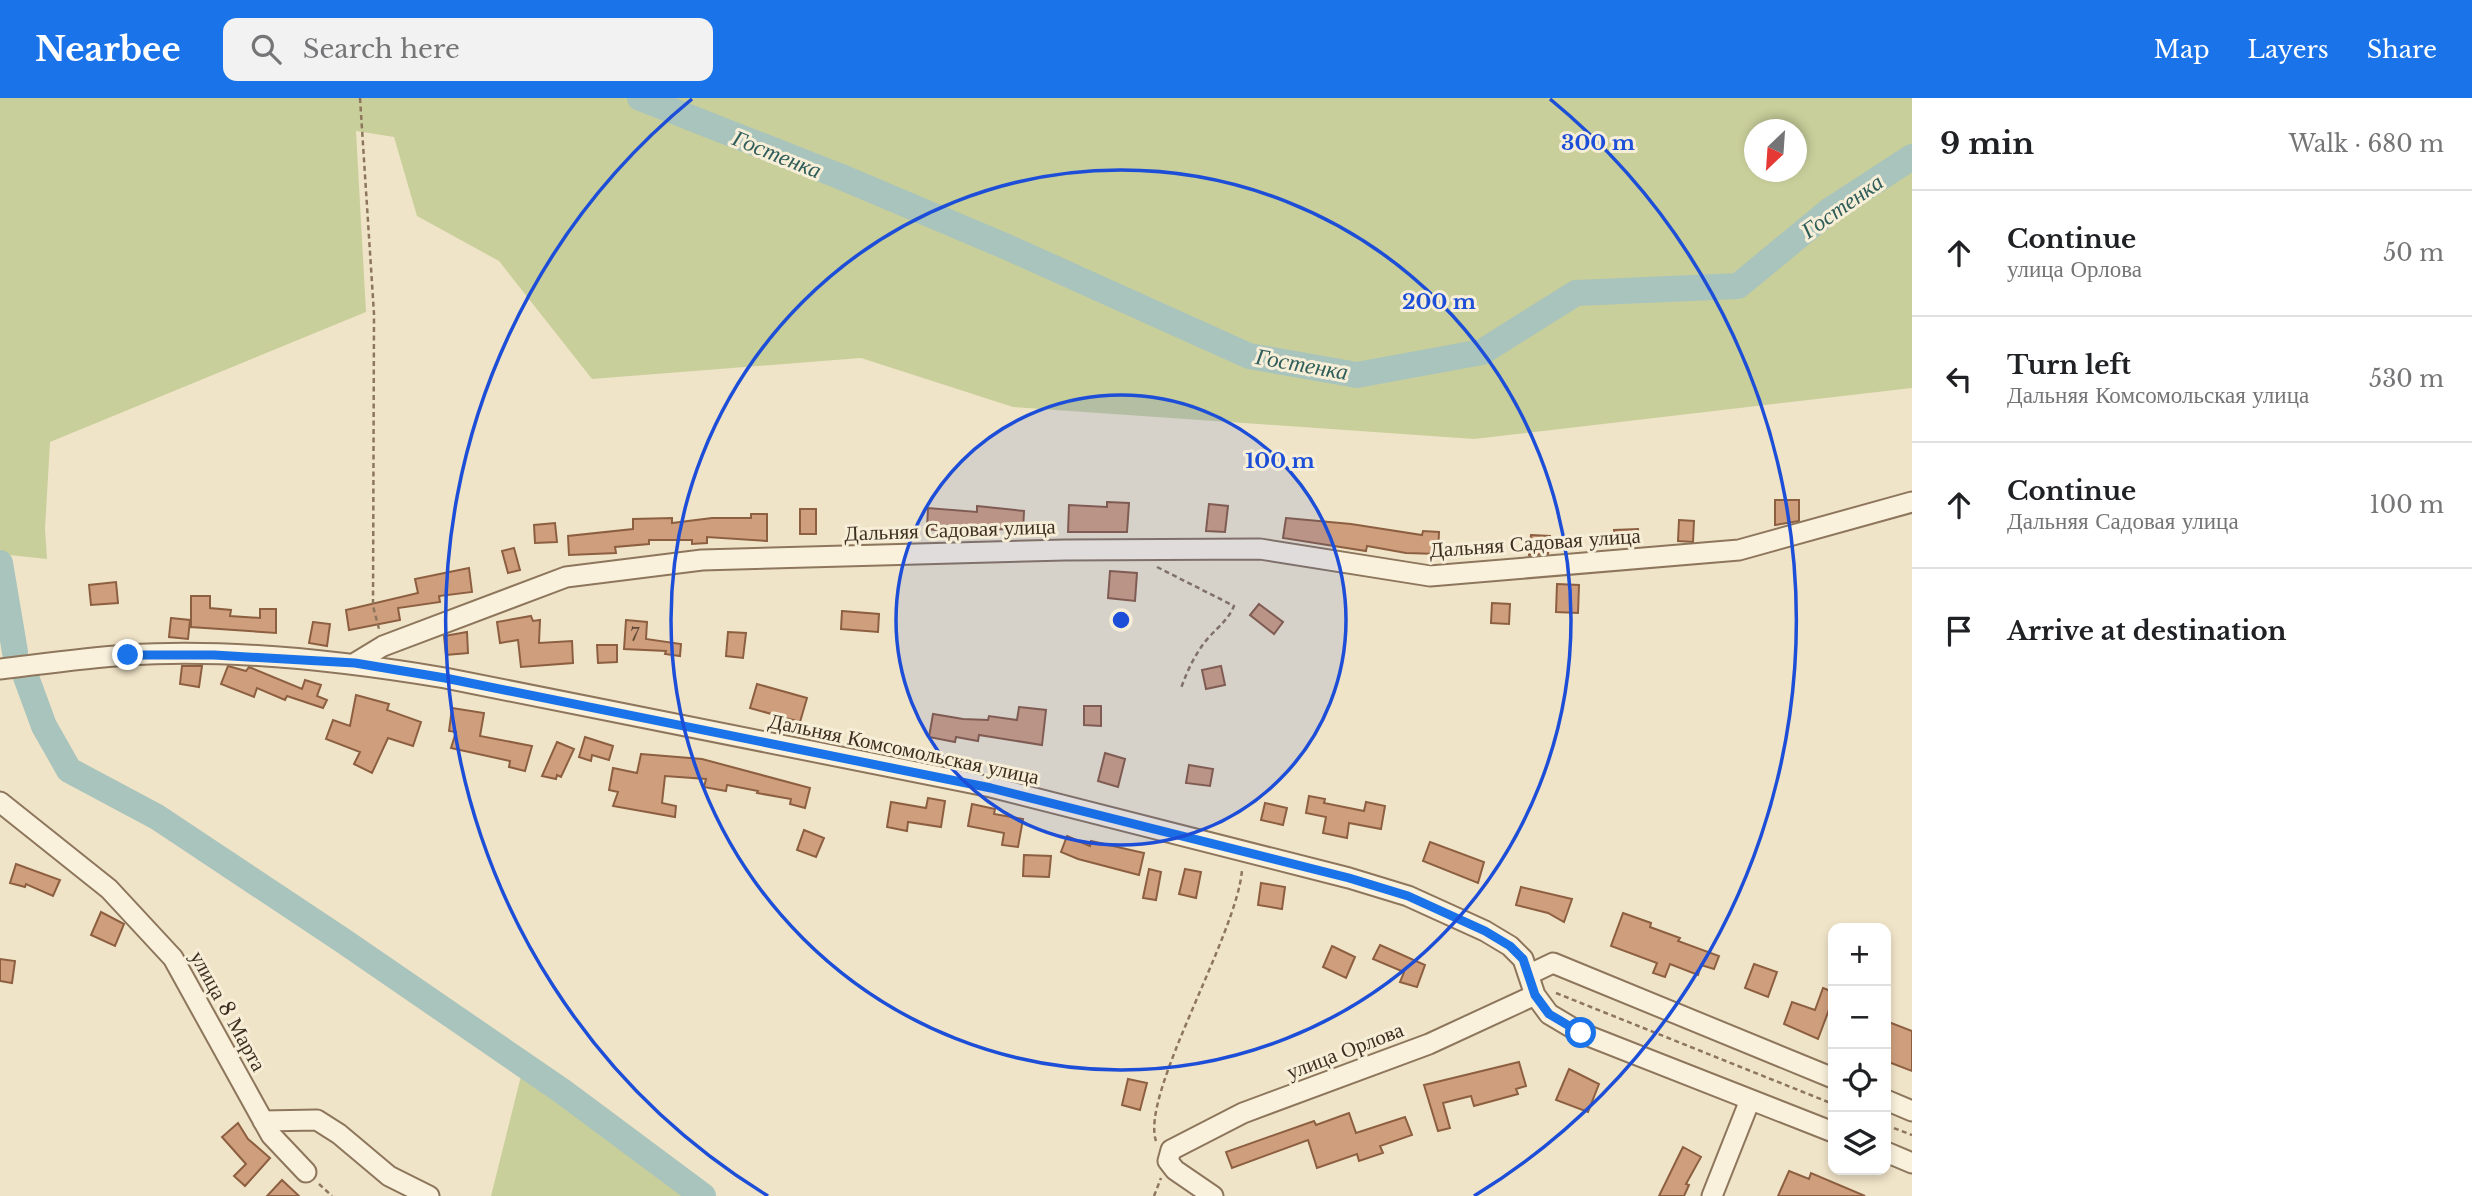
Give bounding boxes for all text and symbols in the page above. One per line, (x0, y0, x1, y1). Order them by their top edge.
search box (223, 18, 713, 81)
text: Nearbee (35, 29, 181, 70)
icon: search (247, 30, 285, 68)
text: Search here (303, 33, 460, 65)
text: Map (2154, 35, 2210, 64)
text: Layers (2248, 35, 2329, 64)
text: Share (2367, 35, 2437, 64)
north arrow (1744, 119, 1807, 182)
water label: Гостенка (727, 123, 826, 184)
text: 9 min (1940, 125, 2034, 162)
text: 300 m (1561, 130, 1635, 156)
text: Walk · 680 m (2289, 130, 2444, 158)
water label: Гостенка (1795, 168, 1888, 245)
text: Continue (2007, 223, 2136, 255)
icon: ahead (1940, 234, 1978, 272)
text: 50 m (2383, 239, 2444, 267)
text: улица Орлова (2007, 255, 2142, 283)
text: 200 m (1402, 289, 1476, 315)
water label: Гостенка (1253, 342, 1350, 386)
text: Turn left (2007, 349, 2131, 381)
icon: left (1940, 360, 1978, 398)
text: 530 m (2369, 365, 2444, 393)
text: Дальняя Комсомольская улица (2007, 381, 2309, 409)
text: 100 m (1245, 448, 1315, 474)
text: Continue (2007, 475, 2136, 507)
icon: ahead (1940, 486, 1978, 524)
text: 100 m (2370, 491, 2444, 519)
text: Дальняя Садовая улица (2007, 507, 2239, 535)
street label: Дальняя Садовая улица (844, 513, 1057, 547)
street label: Дальняя Садовая улица (1429, 523, 1642, 563)
centre of rings (1109, 608, 1133, 632)
icon: arrive (1940, 612, 1978, 650)
text: Arrive at destination (2007, 615, 2287, 647)
house number: 7 (630, 624, 640, 646)
route end (112, 639, 143, 670)
street label: Дальняя Комсомольская улица (766, 708, 1042, 791)
map controls (1828, 923, 1891, 1175)
button: + (1828, 923, 1891, 986)
street label: улица 8 Марта (184, 946, 272, 1076)
button: − (1828, 986, 1891, 1049)
street label: улица Орлова (1283, 1017, 1408, 1085)
route start (1565, 1017, 1596, 1048)
button: locate (1828, 1049, 1891, 1112)
button: layers (1828, 1112, 1891, 1175)

